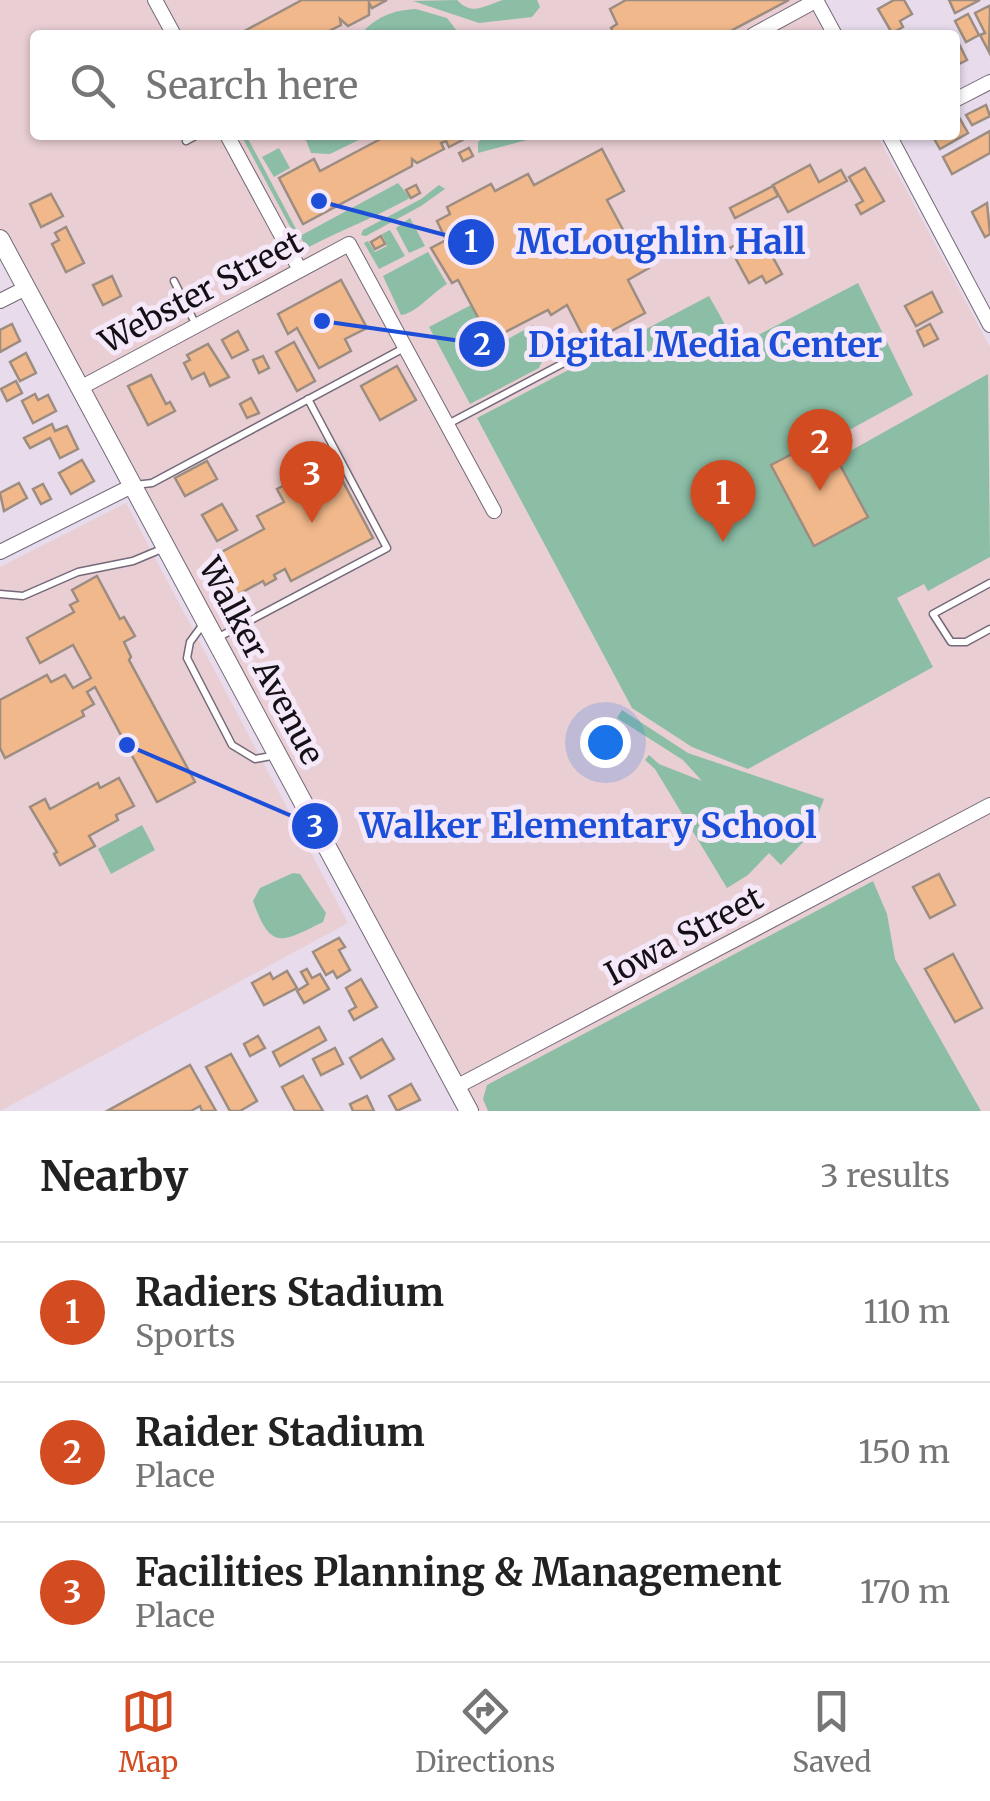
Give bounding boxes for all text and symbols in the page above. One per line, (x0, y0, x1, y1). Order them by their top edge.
search box (30, 30, 960, 140)
icon: search (65, 58, 120, 113)
text: Search here (145, 62, 358, 109)
callout: McLoughlin Hall (446, 209, 825, 274)
text: McLoughlin Hall (516, 220, 806, 264)
street label: Webster Street (92, 222, 310, 363)
text: 1 (464, 222, 478, 260)
callout: Digital Media Center (457, 312, 902, 377)
text: Digital Media Center (528, 323, 882, 367)
text: 2 (473, 325, 491, 363)
pin: 2 (788, 408, 852, 491)
pin: 3 (280, 440, 344, 523)
pin: 1 (690, 460, 756, 542)
street label: Walker Avenue (189, 550, 332, 771)
your location (580, 717, 631, 768)
callout: Walker Elementary School (290, 794, 837, 859)
text: Walker Elementary School (358, 804, 817, 848)
text: 3 (306, 807, 324, 845)
street label: Iowa Street (598, 877, 770, 994)
text: Nearby (40, 1150, 188, 1202)
text: 3 results (820, 1156, 950, 1196)
text: Radiers Stadium (135, 1269, 444, 1316)
text: 1 (65, 1292, 80, 1332)
text: 110 m (863, 1292, 950, 1332)
text: Sports (135, 1316, 235, 1356)
text: Raider Stadium (135, 1409, 425, 1456)
text: 2 (63, 1432, 82, 1472)
text: 150 m (858, 1432, 950, 1472)
text: Place (135, 1456, 215, 1496)
text: Facilities Planning & Management (135, 1549, 782, 1596)
text: 3 (63, 1572, 82, 1612)
text: 170 m (860, 1572, 950, 1612)
text: Place (135, 1596, 215, 1636)
tab: Map (118, 1684, 178, 1780)
tab: Directions (415, 1684, 555, 1780)
tab: Saved (792, 1684, 871, 1780)

